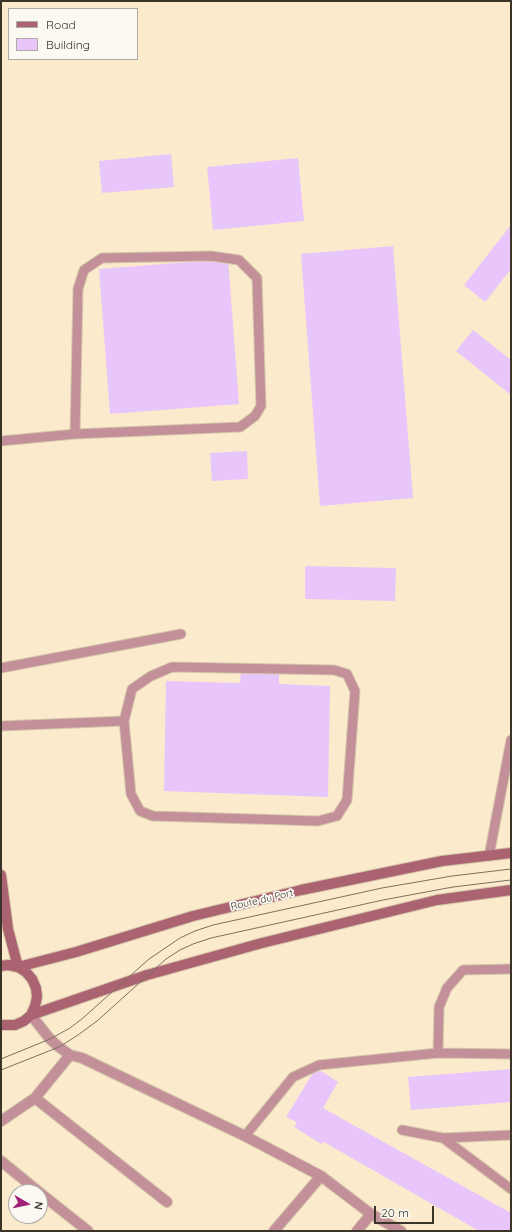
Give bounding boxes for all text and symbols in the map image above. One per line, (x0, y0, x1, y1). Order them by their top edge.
legend (8, 8, 138, 60)
text: Road (46, 17, 76, 32)
text: Building (46, 37, 90, 52)
street label: Route du Port (230, 887, 294, 913)
north arrow (8, 1184, 48, 1224)
scale bar (376, 1198, 436, 1224)
text: N (31, 1201, 46, 1211)
text: 20 m (381, 1205, 409, 1220)

